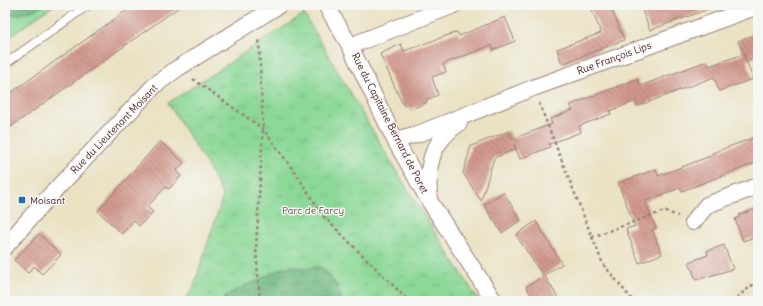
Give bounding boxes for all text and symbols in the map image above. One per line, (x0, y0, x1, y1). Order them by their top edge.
street label: Rue François Lips (575, 38, 653, 77)
street label: Rue du Capitaine Bernard de Poret (349, 50, 432, 196)
street label: Rue du Lieutenant Moisant (68, 81, 161, 177)
place label: Moisant (30, 194, 66, 207)
marker: Moisant (17, 195, 27, 205)
park label: Parc de Farcy (282, 204, 344, 217)

